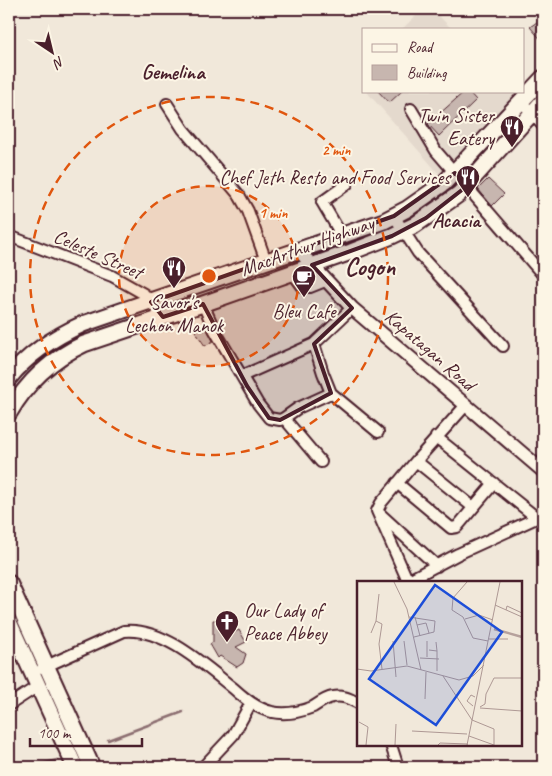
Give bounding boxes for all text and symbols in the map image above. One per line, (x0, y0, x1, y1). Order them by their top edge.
north arrow (28, 28, 78, 78)
legend (362, 28, 524, 92)
text: Road (407, 38, 434, 57)
text: N (49, 53, 68, 73)
district label: Gemelina (141, 59, 206, 85)
text: Building (407, 64, 447, 83)
place label: Twin Sister Eatery (418, 103, 496, 151)
restaurant icon: Twin Sister Eatery (499, 114, 525, 148)
text: 2 min (322, 141, 351, 160)
restaurant icon: Chef Jeth Resto and Food Services (455, 164, 481, 198)
place label: Chef Jeth Resto and Food Services (220, 165, 452, 190)
text: 1 min (259, 204, 288, 223)
district label: Acacia (432, 207, 482, 233)
street label: MacArthur Highway (237, 210, 379, 282)
street label: Celeste Street (50, 223, 149, 286)
district label: Cogon (345, 251, 396, 283)
restaurant icon: Savor's Lechon Manok (161, 255, 187, 289)
cafe icon: Bleu Cafe (291, 264, 317, 298)
centre of rings (200, 267, 218, 285)
place label: Savor's Lechon Manok (125, 290, 225, 338)
place label: Bleu Cafe (273, 299, 337, 324)
street label: Kapatagan Road (380, 304, 483, 398)
inset map (357, 581, 522, 746)
place label: Our Lady of Peace Abbey (244, 598, 329, 646)
church icon: Our Lady of Peace Abbey (214, 609, 240, 643)
scale bar (30, 716, 142, 748)
text: 100 m (38, 724, 72, 743)

